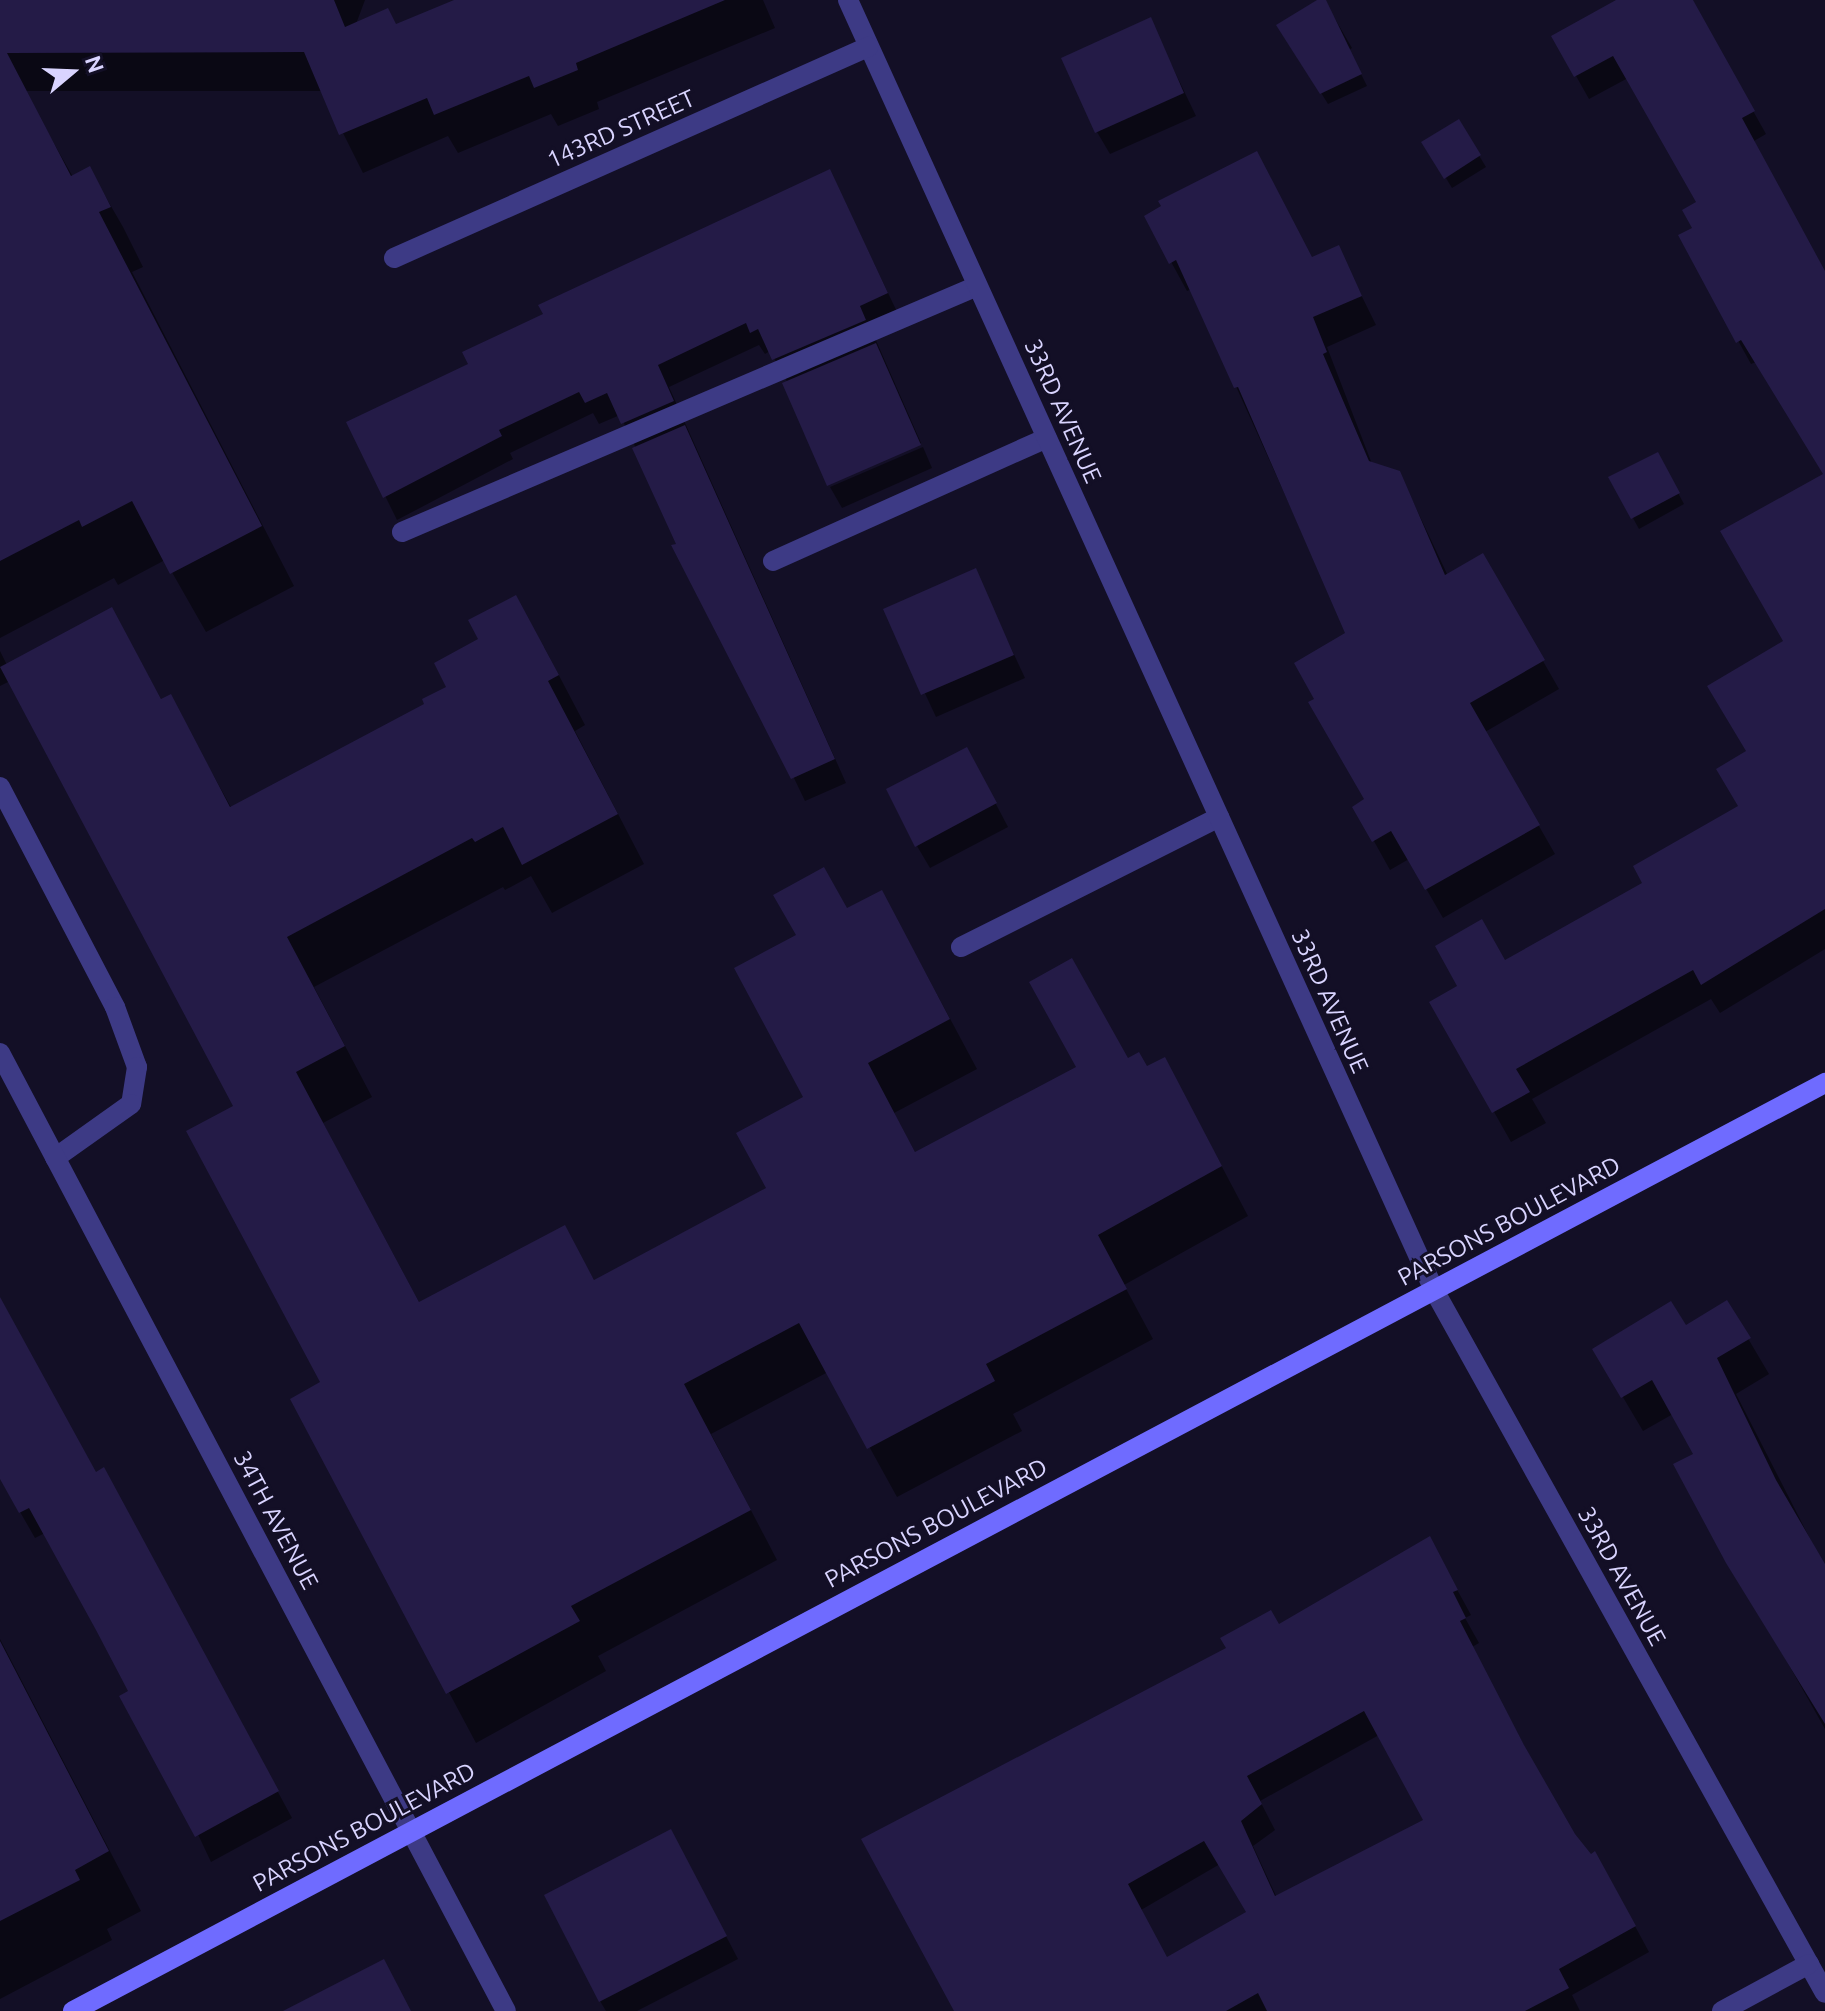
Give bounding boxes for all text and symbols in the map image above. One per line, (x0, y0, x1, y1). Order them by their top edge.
north arrow (32, 32, 112, 112)
text: N (81, 52, 110, 76)
street label: 143RD STREET (542, 83, 700, 175)
street label: 33RD AVENUE (1018, 335, 1108, 487)
street label: 33RD AVENUE (1285, 925, 1375, 1077)
street label: PARSONS BOULEVARD (1393, 1150, 1625, 1292)
street label: 34TH AVENUE (227, 1446, 325, 1594)
street label: PARSONS BOULEVARD (820, 1452, 1052, 1594)
street label: 33RD AVENUE (1572, 1501, 1672, 1651)
street label: PARSONS BOULEVARD (248, 1756, 480, 1898)

